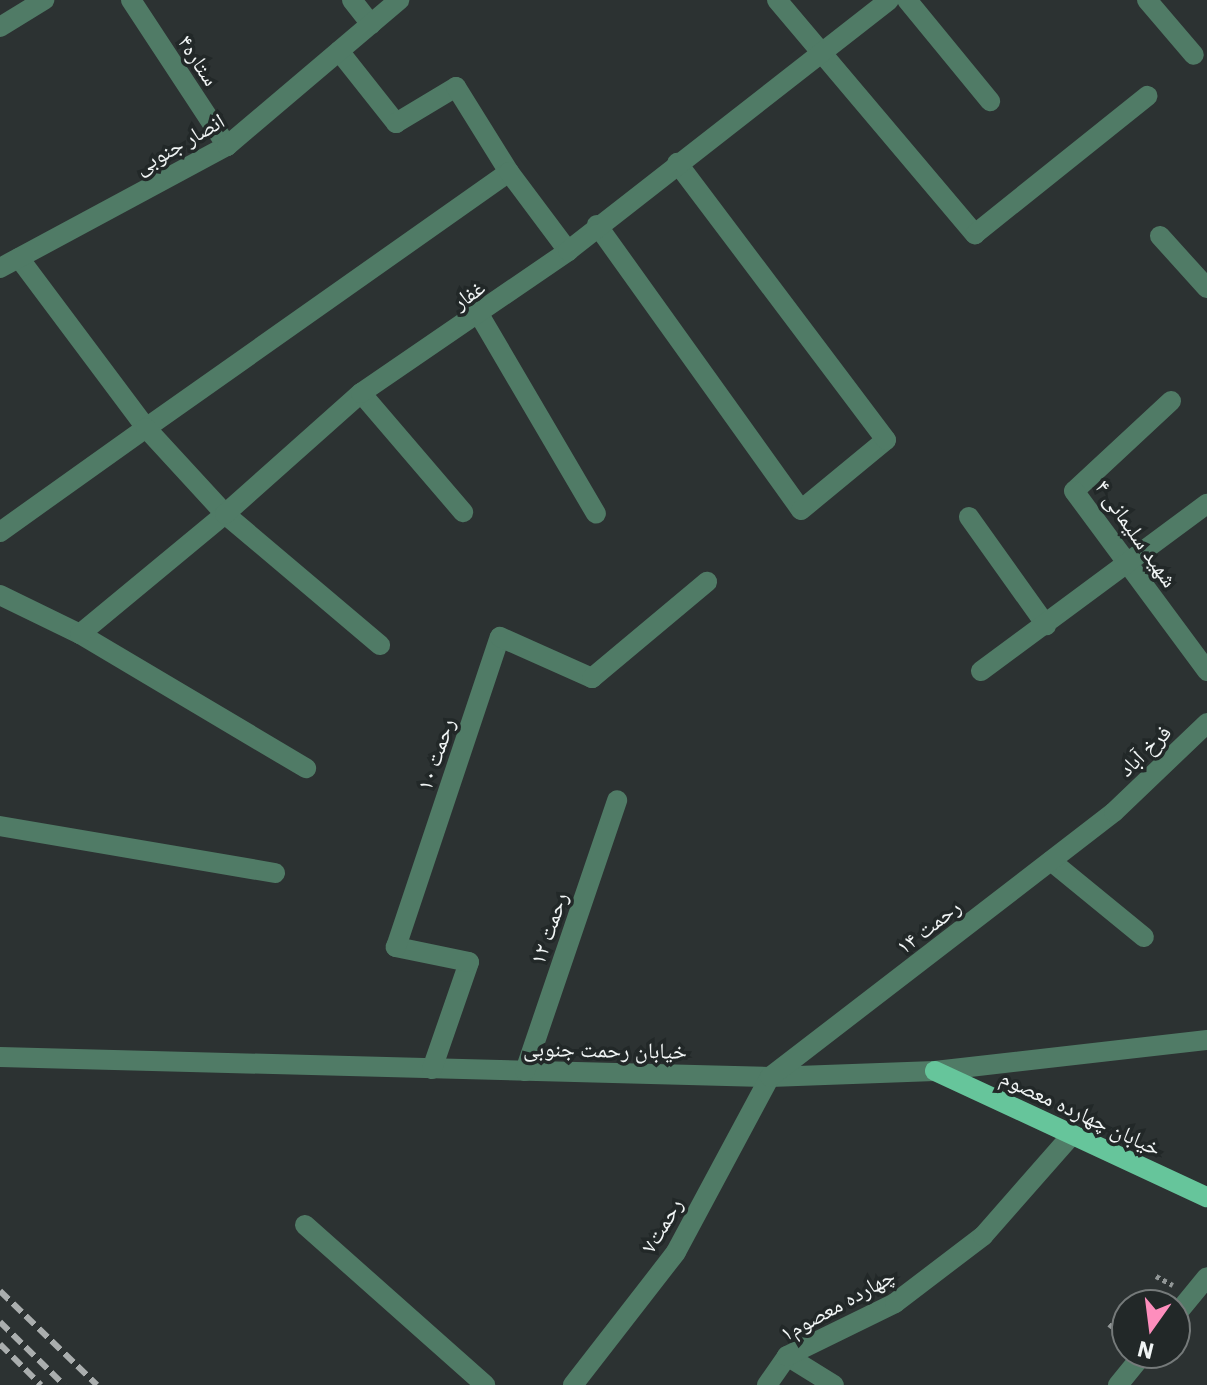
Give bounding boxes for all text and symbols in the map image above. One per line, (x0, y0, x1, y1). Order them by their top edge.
street label: ستاره۴ (173, 30, 225, 90)
street label: انصار جنوبی (129, 107, 229, 179)
street label: غفار (447, 274, 489, 314)
street label: شهید سلیمانی ۴ (1090, 474, 1184, 592)
street label: رحمت ۱۰ (410, 714, 460, 794)
street label: فرخ آباد (1112, 719, 1176, 781)
street label: رحمت ۱۲ (523, 888, 573, 968)
street label: رحمت ۱۴ (891, 893, 965, 959)
street label: خیابان رحمت جنوبی (523, 1034, 687, 1064)
street label: خیابان چهارده معصوم (996, 1063, 1166, 1161)
street label: رحمت۷ (634, 1193, 688, 1257)
street label: چهارده معصوم۱ (775, 1262, 899, 1346)
north arrow (1111, 1289, 1191, 1369)
text: N (1134, 1335, 1157, 1367)

